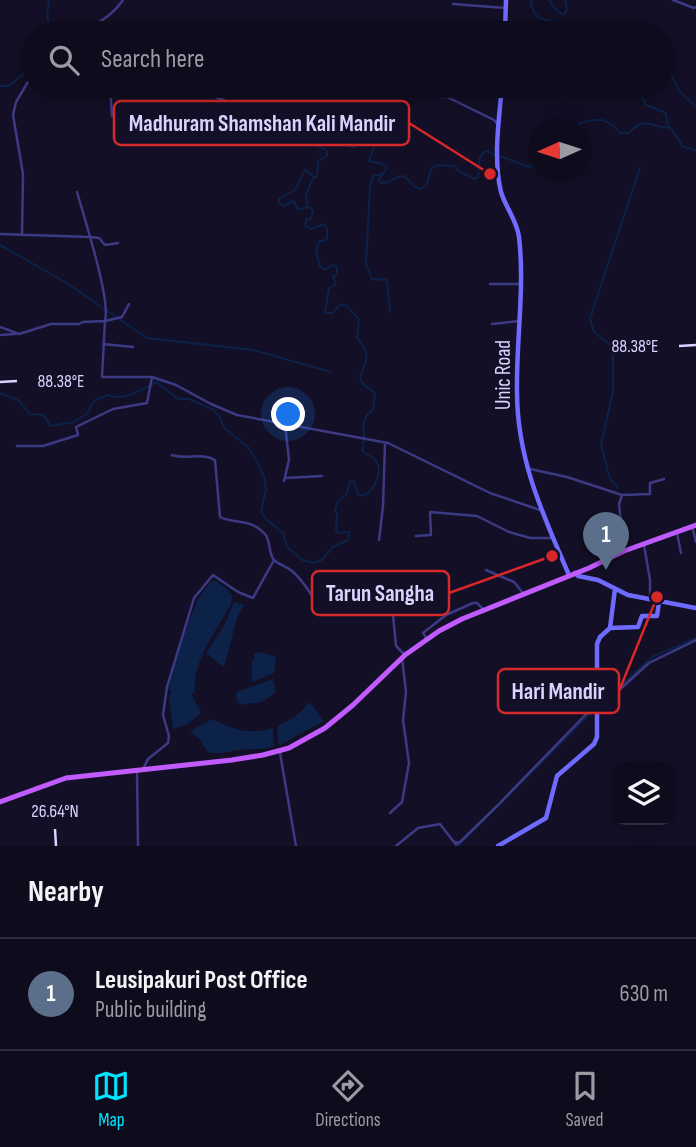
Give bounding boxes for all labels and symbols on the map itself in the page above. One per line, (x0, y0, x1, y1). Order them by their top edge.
callout: Madhuram Shamshan Kali Mandir (114, 101, 409, 145)
text: Madhuram Shamshan Kali Mandir (129, 110, 395, 138)
north arrow (528, 119, 591, 182)
text: 88.38°E (611, 336, 659, 357)
street label: Unic Road (491, 340, 516, 410)
text: 88.38°E (37, 371, 85, 392)
your location (271, 397, 305, 431)
pin: 1 (583, 512, 629, 570)
callout: Tarun Sangha (312, 571, 449, 615)
text: Tarun Sangha (326, 580, 434, 608)
callout: Hari Mandir (498, 669, 619, 713)
text: Hari Mandir (511, 678, 605, 706)
text: 26.64°N (31, 801, 79, 822)

